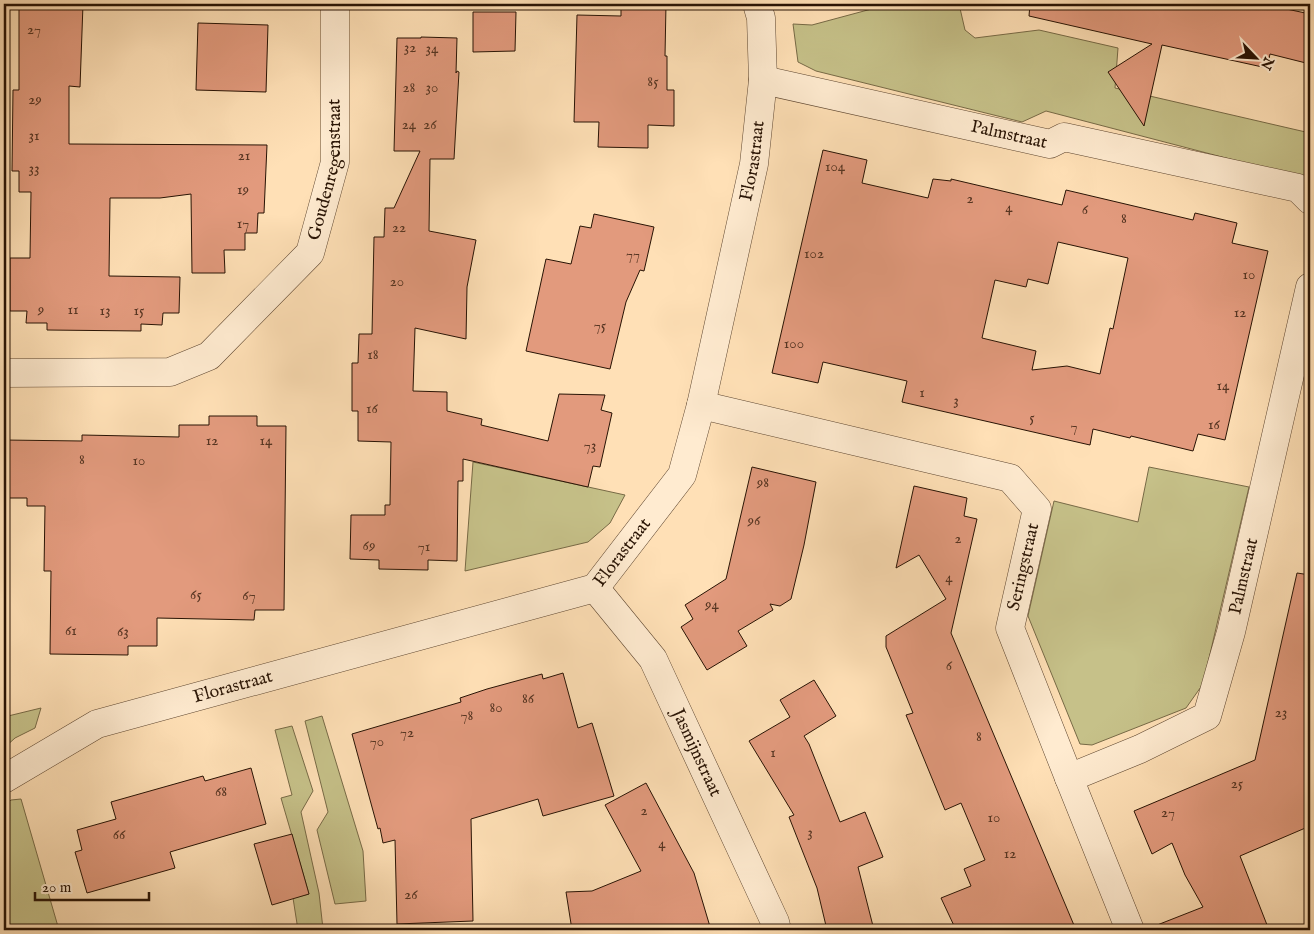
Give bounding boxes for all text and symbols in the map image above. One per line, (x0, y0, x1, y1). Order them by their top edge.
house number: 27 (27, 20, 41, 39)
north arrow (1232, 32, 1282, 82)
house number: 32 (404, 38, 416, 57)
house number: 34 (426, 39, 439, 58)
text: N (1256, 53, 1278, 72)
house number: 85 (647, 72, 659, 91)
house number: 28 (403, 78, 416, 97)
house number: 30 (426, 78, 438, 97)
house number: 29 (28, 90, 42, 109)
street label: Goudenregenstraat (302, 99, 347, 243)
house number: 24 (402, 115, 417, 134)
house number: 26 (423, 115, 437, 134)
street label: Palmstraat (968, 115, 1049, 155)
street label: Florastraat (735, 120, 770, 203)
house number: 31 (28, 126, 40, 145)
house number: 21 (238, 146, 250, 165)
house number: 104 (825, 157, 846, 176)
house number: 33 (28, 159, 40, 178)
house number: 19 (237, 180, 249, 199)
house number: 2 (966, 189, 974, 208)
house number: 4 (1005, 198, 1013, 217)
house number: 6 (1082, 200, 1089, 219)
house number: 8 (1121, 209, 1127, 228)
house number: 17 (237, 214, 249, 233)
house number: 22 (392, 218, 406, 237)
house number: 102 (804, 244, 824, 263)
house number: 77 (626, 245, 640, 264)
house number: 10 (1243, 265, 1255, 284)
house number: 20 (390, 272, 404, 291)
house number: 9 (37, 300, 44, 319)
house number: 11 (67, 300, 79, 319)
house number: 13 (99, 301, 111, 320)
house number: 15 (133, 301, 145, 320)
house number: 12 (1234, 303, 1246, 322)
house number: 75 (594, 316, 607, 335)
house number: 100 (784, 334, 804, 353)
house number: 18 (367, 345, 379, 364)
house number: 14 (1217, 376, 1230, 395)
house number: 1 (919, 383, 925, 402)
house number: 3 (953, 391, 959, 410)
house number: 16 (366, 399, 379, 418)
house number: 5 (1029, 408, 1035, 427)
house number: 16 (1208, 415, 1221, 434)
house number: 7 (1070, 417, 1078, 436)
house number: 12 (206, 431, 218, 450)
house number: 14 (260, 431, 273, 450)
house number: 73 (584, 436, 596, 455)
house number: 8 (79, 450, 85, 469)
house number: 10 (133, 451, 145, 470)
house number: 98 (756, 473, 769, 492)
house number: 96 (747, 511, 761, 530)
street label: Florastraat (588, 513, 656, 592)
street label: Seringstraat (1003, 521, 1045, 613)
house number: 2 (954, 529, 962, 548)
house number: 69 (363, 536, 375, 555)
street label: Palmstraat (1224, 536, 1264, 617)
house number: 71 (418, 537, 430, 556)
house number: 4 (945, 568, 953, 587)
house number: 65 (190, 585, 202, 604)
house number: 67 (242, 586, 256, 605)
house number: 94 (704, 595, 720, 614)
house number: 61 (65, 621, 77, 640)
house number: 63 (117, 622, 129, 641)
house number: 6 (946, 656, 953, 675)
street label: Florastraat (191, 665, 275, 709)
house number: 86 (522, 689, 535, 708)
house number: 80 (489, 698, 503, 717)
street label: Jasmijnstraat (665, 703, 727, 800)
house number: 23 (1275, 703, 1287, 722)
house number: 78 (461, 706, 474, 725)
house number: 72 (400, 723, 414, 742)
house number: 8 (976, 727, 982, 746)
house number: 70 (370, 732, 384, 751)
house number: 1 (770, 743, 776, 762)
house number: 25 (1231, 774, 1244, 793)
house number: 68 (215, 782, 227, 801)
house number: 2 (640, 801, 648, 820)
house number: 27 (1161, 803, 1175, 822)
house number: 10 (988, 808, 1000, 827)
house number: 3 (807, 823, 813, 842)
house number: 66 (113, 825, 126, 844)
house number: 4 (658, 834, 666, 853)
house number: 12 (1004, 844, 1016, 863)
scale bar (35, 869, 149, 901)
text: 20 m (42, 878, 72, 897)
house number: 26 (404, 885, 418, 904)

